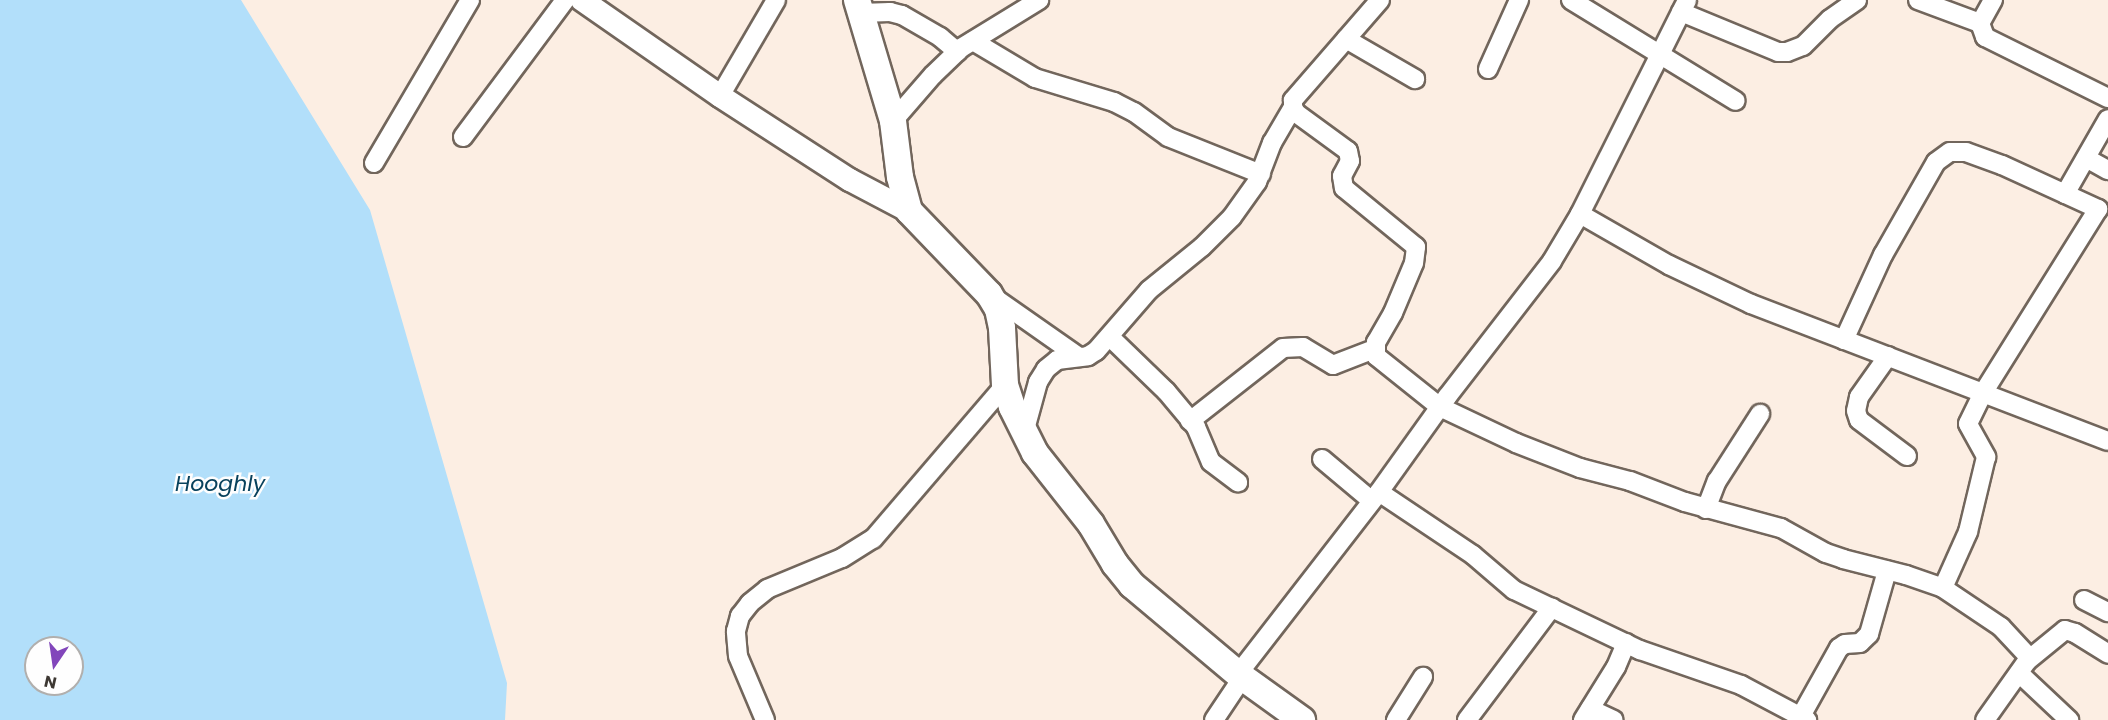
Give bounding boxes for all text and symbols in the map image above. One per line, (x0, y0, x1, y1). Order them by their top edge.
water label: Hooghly (175, 471, 265, 497)
north arrow (24, 636, 84, 696)
text: N (42, 670, 59, 695)

